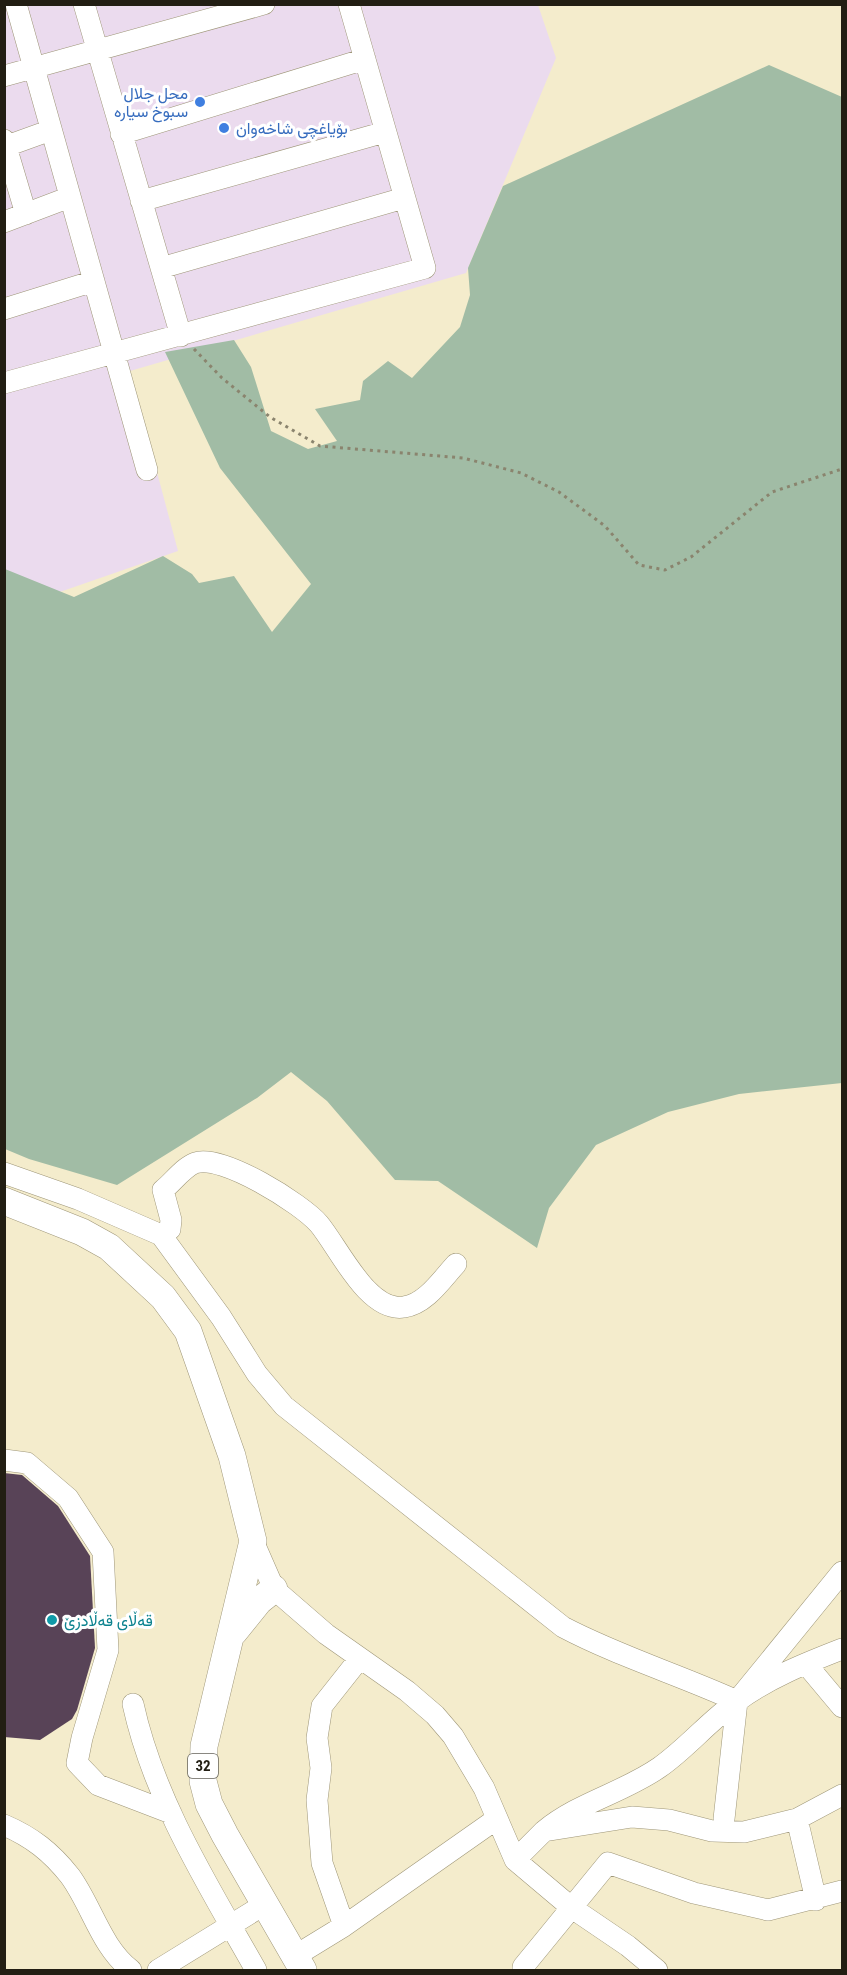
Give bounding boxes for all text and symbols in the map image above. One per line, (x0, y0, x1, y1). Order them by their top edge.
place label: محل جلال سبوخ سیارە (114, 84, 188, 123)
marker: محل جلال سبوخ سیارە (193, 95, 207, 109)
place label: بۆیاغچی شاخەوان (236, 119, 348, 140)
marker: بۆیاغچی شاخەوان (217, 121, 231, 135)
place label: قەڵای قەڵادزێ (64, 1611, 153, 1631)
marker: قەڵای قەڵادزێ (45, 1613, 59, 1627)
road number: 32 (188, 1754, 218, 1778)

